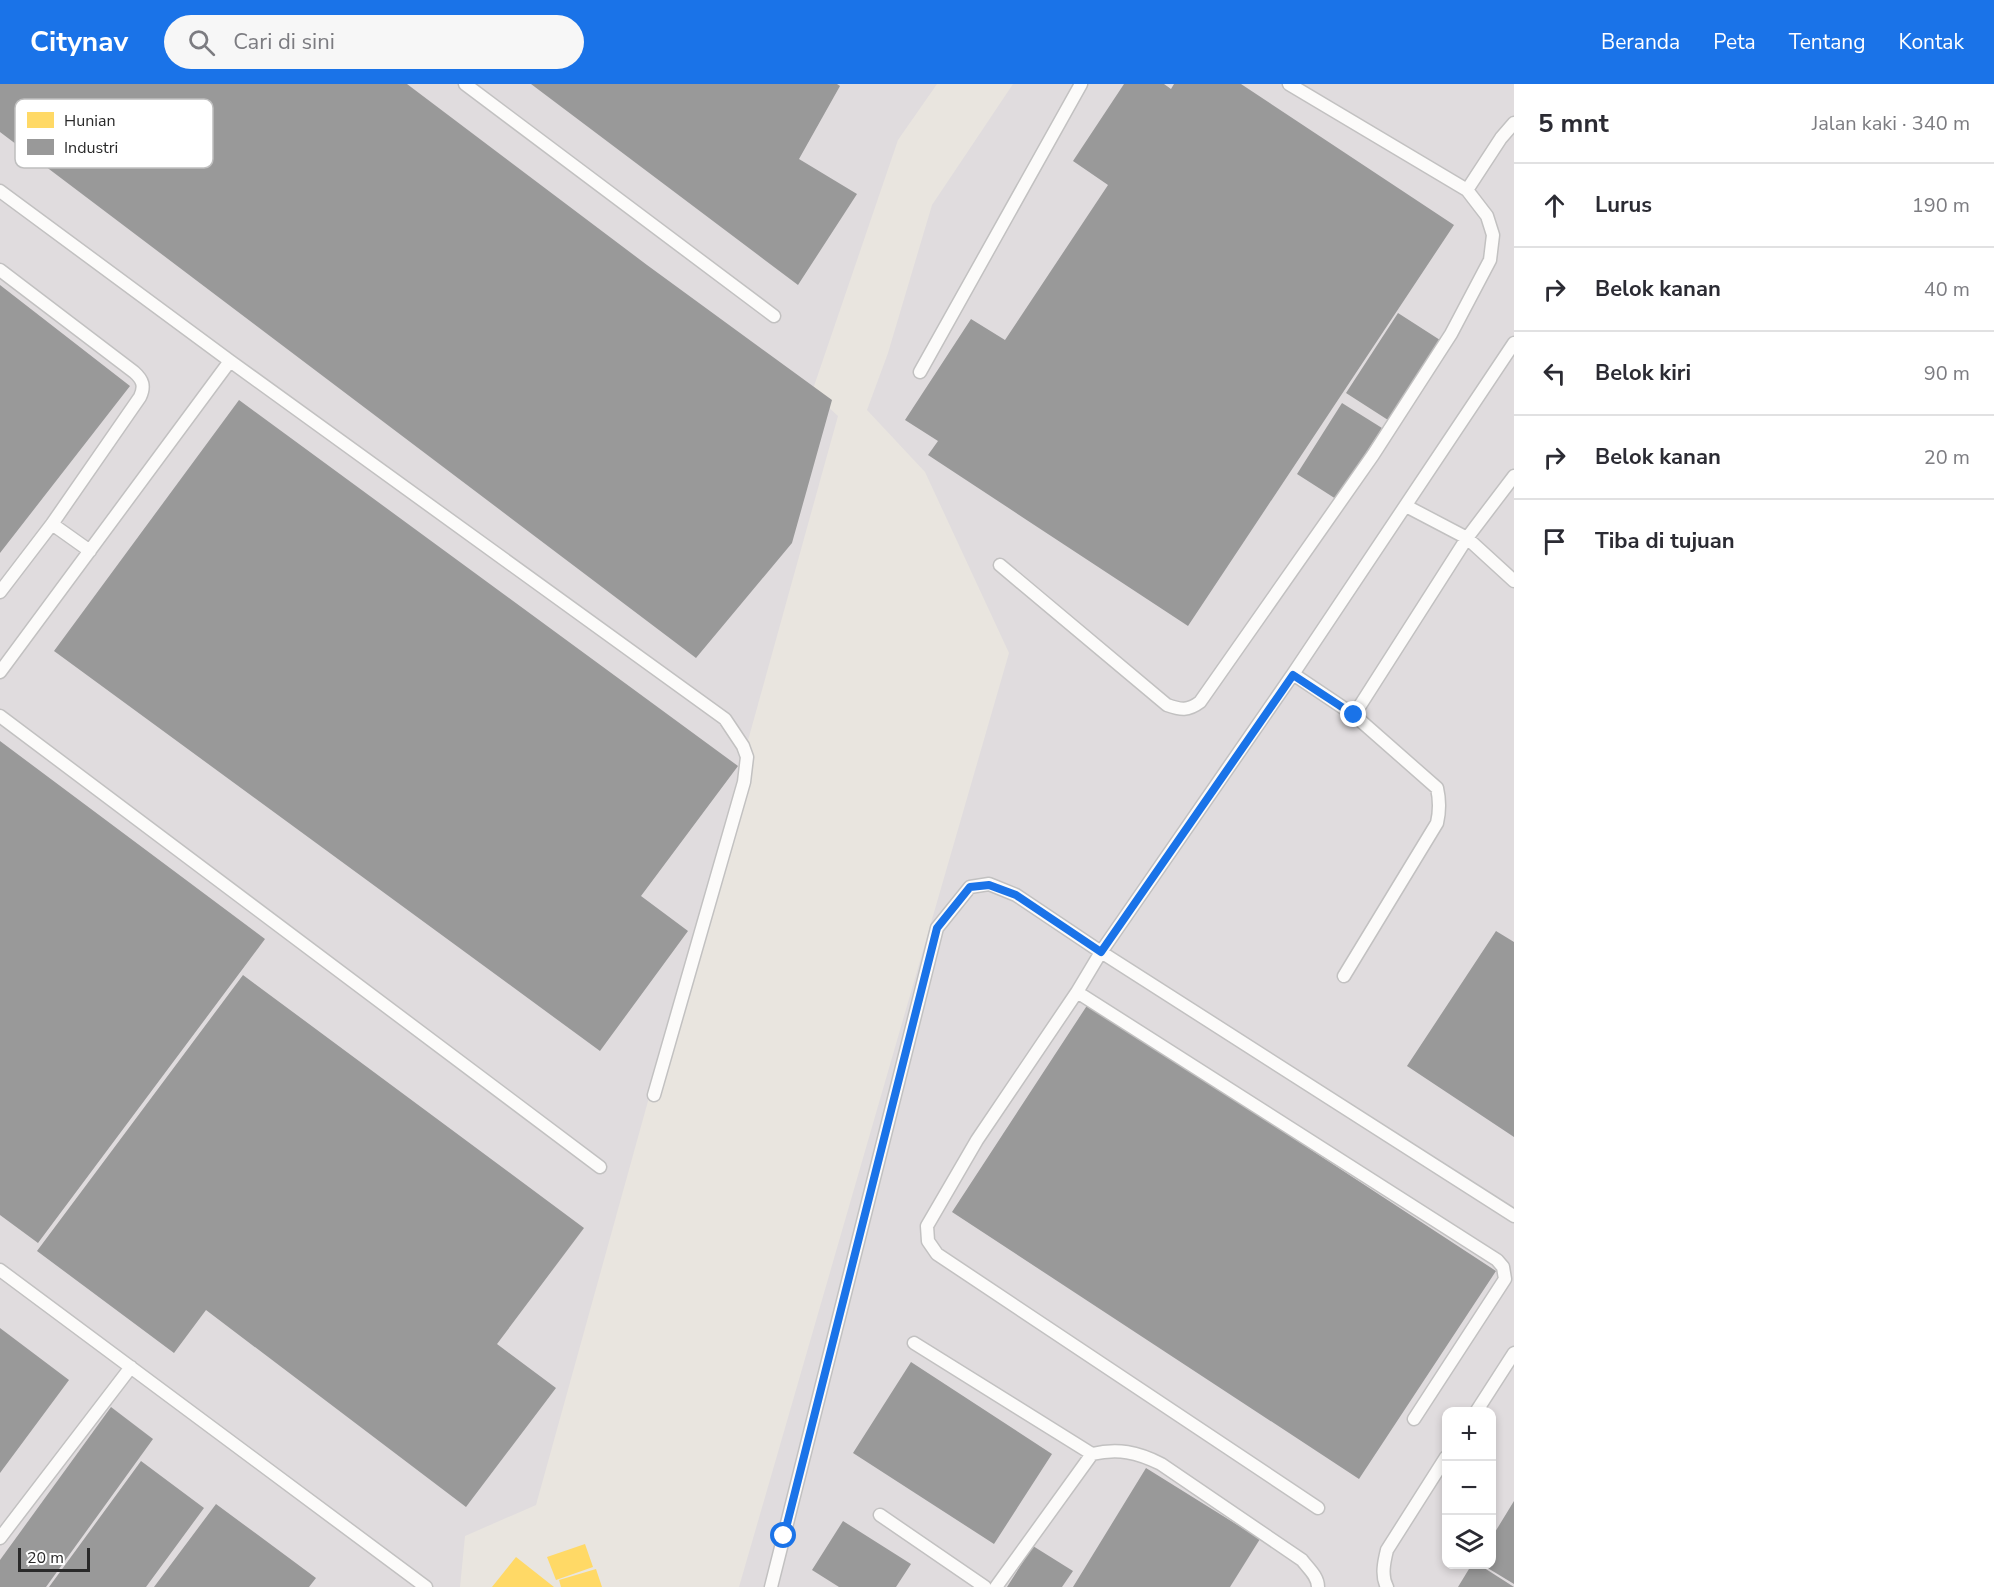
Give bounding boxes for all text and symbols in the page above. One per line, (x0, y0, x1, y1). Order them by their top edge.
search box (164, 15, 584, 69)
text: Citynav (30, 23, 128, 61)
icon: search (185, 26, 218, 59)
text: Cari di sini (233, 27, 335, 57)
text: Beranda (1601, 28, 1680, 56)
text: Peta (1713, 28, 1756, 56)
text: Tentang (1789, 28, 1866, 56)
text: Kontak (1899, 28, 1964, 56)
legend (15, 99, 213, 168)
text: 5 mnt (1538, 106, 1609, 141)
text: Hunian (64, 110, 116, 132)
text: Jalan kaki · 340 m (1812, 110, 1970, 137)
text: Industri (64, 137, 118, 159)
icon: ahead (1538, 189, 1571, 222)
text: Lurus (1595, 190, 1652, 220)
text: 190 m (1912, 192, 1970, 219)
icon: right (1538, 273, 1571, 306)
text: Belok kanan (1595, 274, 1721, 304)
text: 40 m (1924, 276, 1970, 303)
icon: left (1538, 357, 1571, 390)
text: Belok kiri (1595, 358, 1691, 388)
text: 90 m (1924, 360, 1970, 387)
icon: right (1538, 441, 1571, 474)
text: Belok kanan (1595, 442, 1721, 472)
text: 20 m (1924, 444, 1970, 471)
icon: arrive (1538, 525, 1571, 558)
text: Tiba di tujuan (1595, 526, 1735, 556)
route end (1340, 701, 1366, 727)
map controls (1442, 1407, 1496, 1569)
button: + (1442, 1407, 1496, 1461)
button: − (1442, 1461, 1496, 1515)
button: layers (1442, 1515, 1496, 1569)
route start (770, 1522, 796, 1548)
scale bar (18, 1545, 90, 1572)
text: 20 m (27, 1547, 64, 1569)

